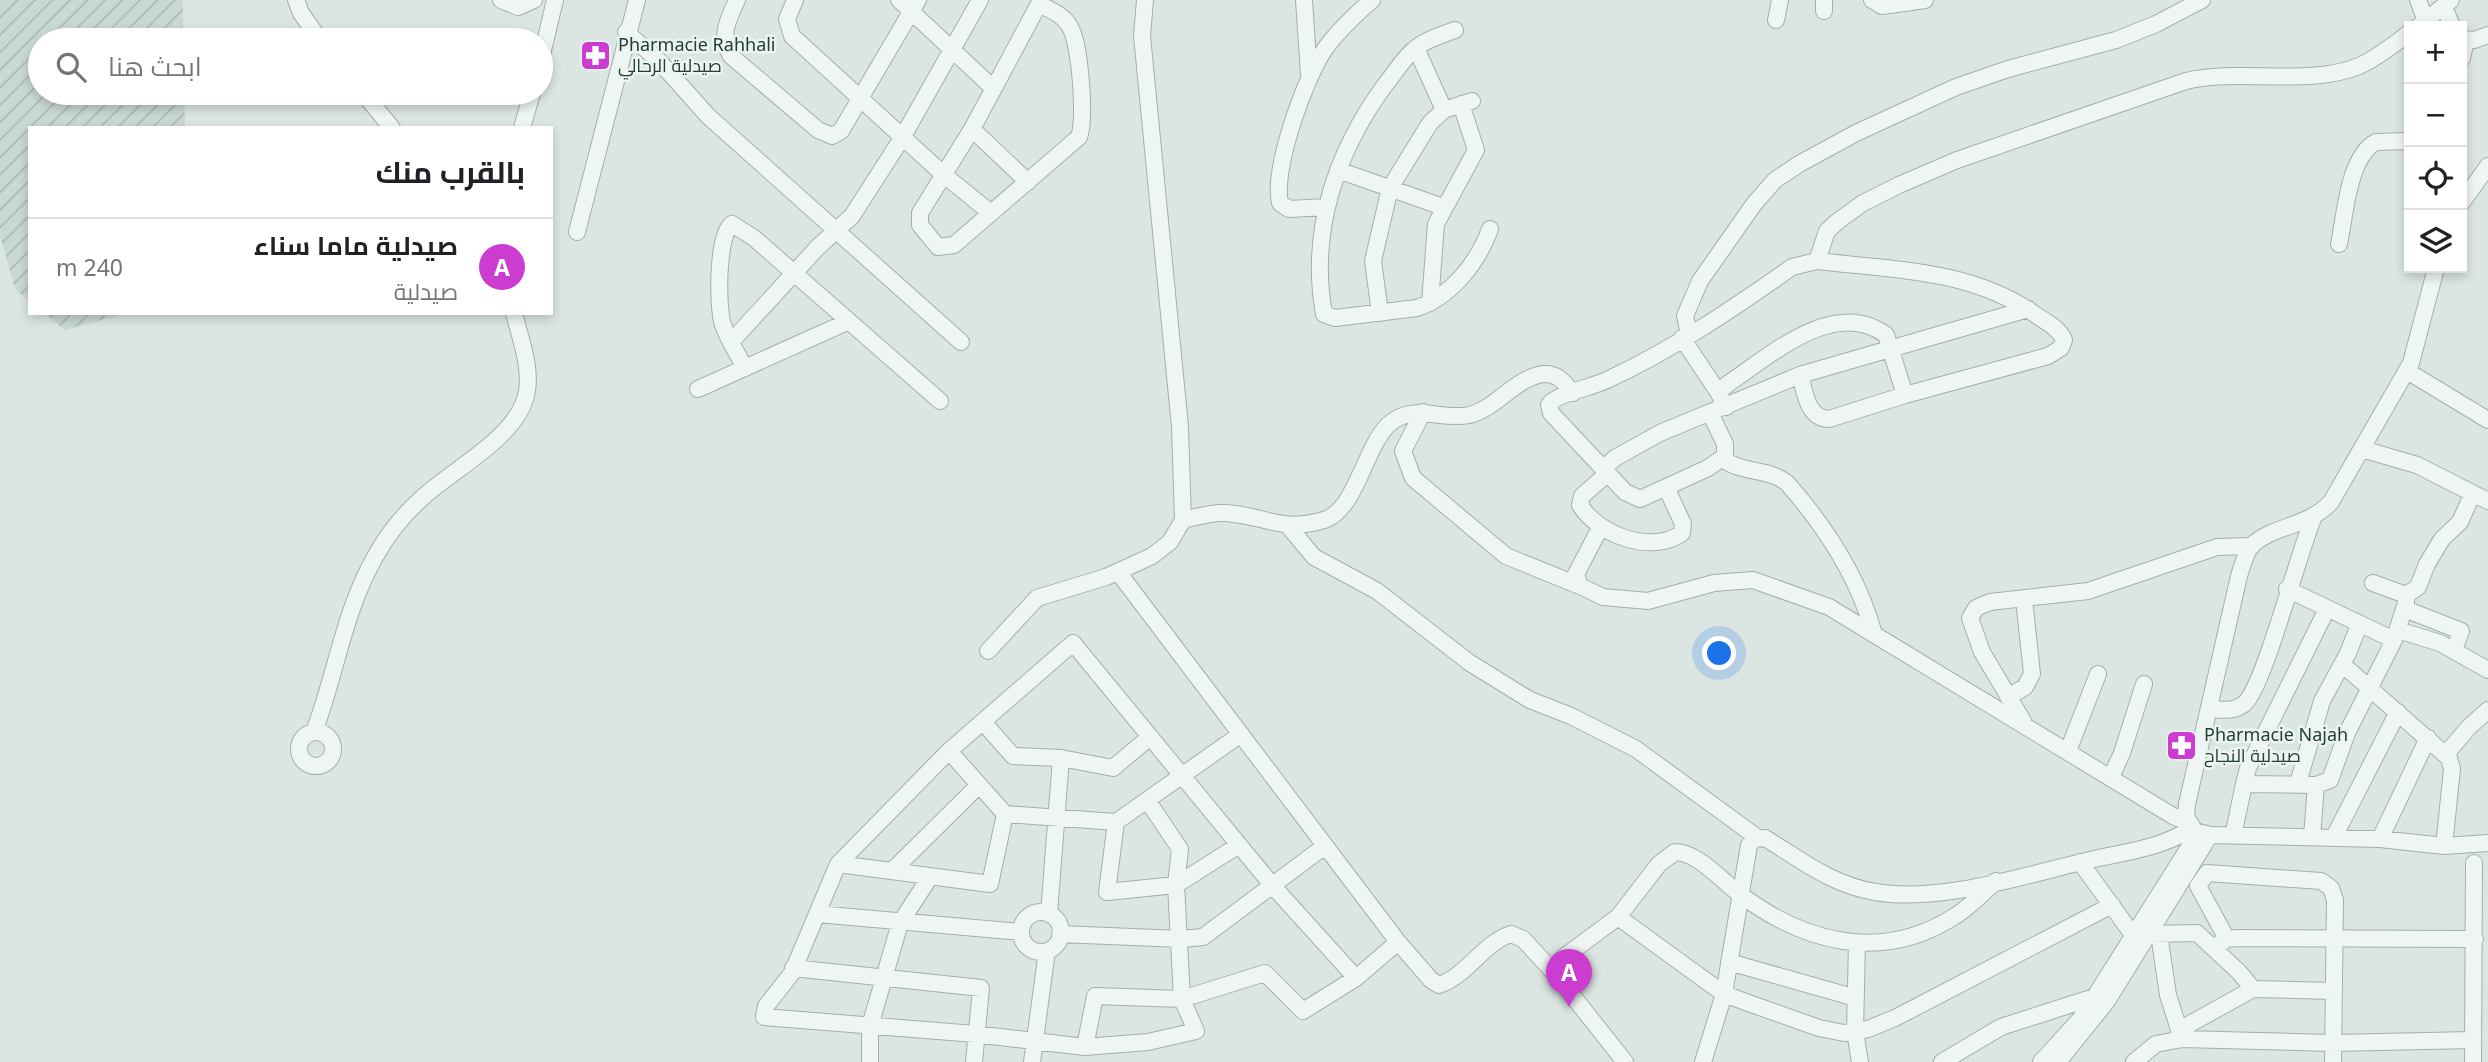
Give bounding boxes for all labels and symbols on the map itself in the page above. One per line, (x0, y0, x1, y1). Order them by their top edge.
place label: Pharmacie Rahhali صيدلية الرحالي (618, 32, 776, 80)
pharmacy icon: Pharmacie Rahhali صيدلية الرحالي (578, 38, 612, 72)
your location (1702, 636, 1736, 670)
place label: Pharmacie Najah صيدلية النجاح (2204, 722, 2348, 768)
pharmacy icon: Pharmacie Najah صيدلية النجاح (2164, 728, 2198, 762)
pin: A (1546, 949, 1592, 1007)

